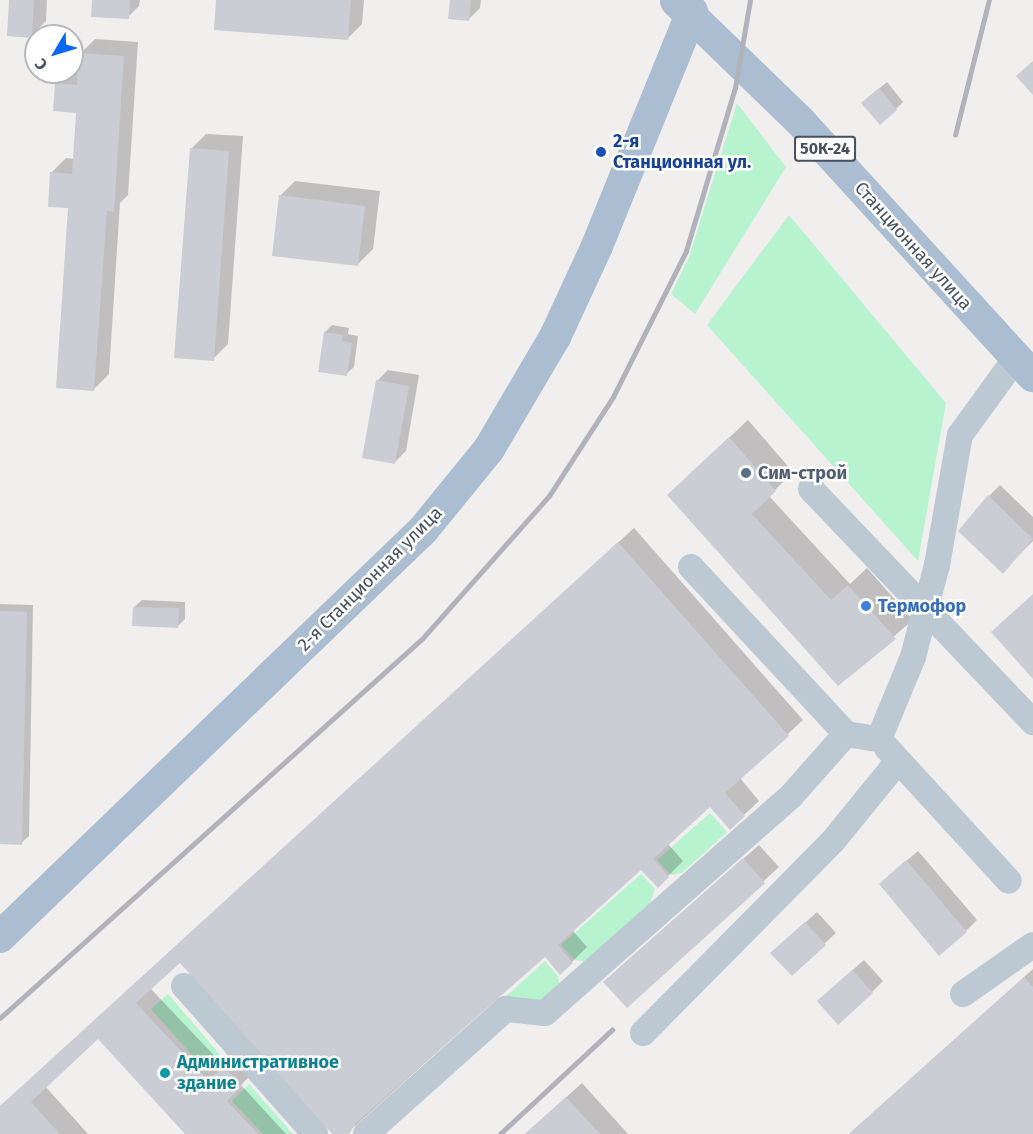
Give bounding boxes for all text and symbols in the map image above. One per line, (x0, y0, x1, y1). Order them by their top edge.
north arrow (24, 24, 84, 84)
text: С (31, 55, 51, 74)
place label: 2-я Станционная ул. (613, 131, 751, 174)
road number: 50К-24 (794, 136, 856, 162)
marker: 2-я Станционная ул. (594, 145, 608, 159)
street label: Станционная улица (850, 178, 976, 314)
place label: Сим-строй (758, 462, 847, 484)
marker: Сим-строй (739, 466, 753, 480)
street label: 2-я Станционная улица (293, 502, 447, 656)
place label: Термофор (878, 595, 966, 617)
marker: Термофор (859, 599, 873, 613)
place label: Административное здание (177, 1052, 339, 1094)
marker: Административное здание (158, 1066, 172, 1080)

